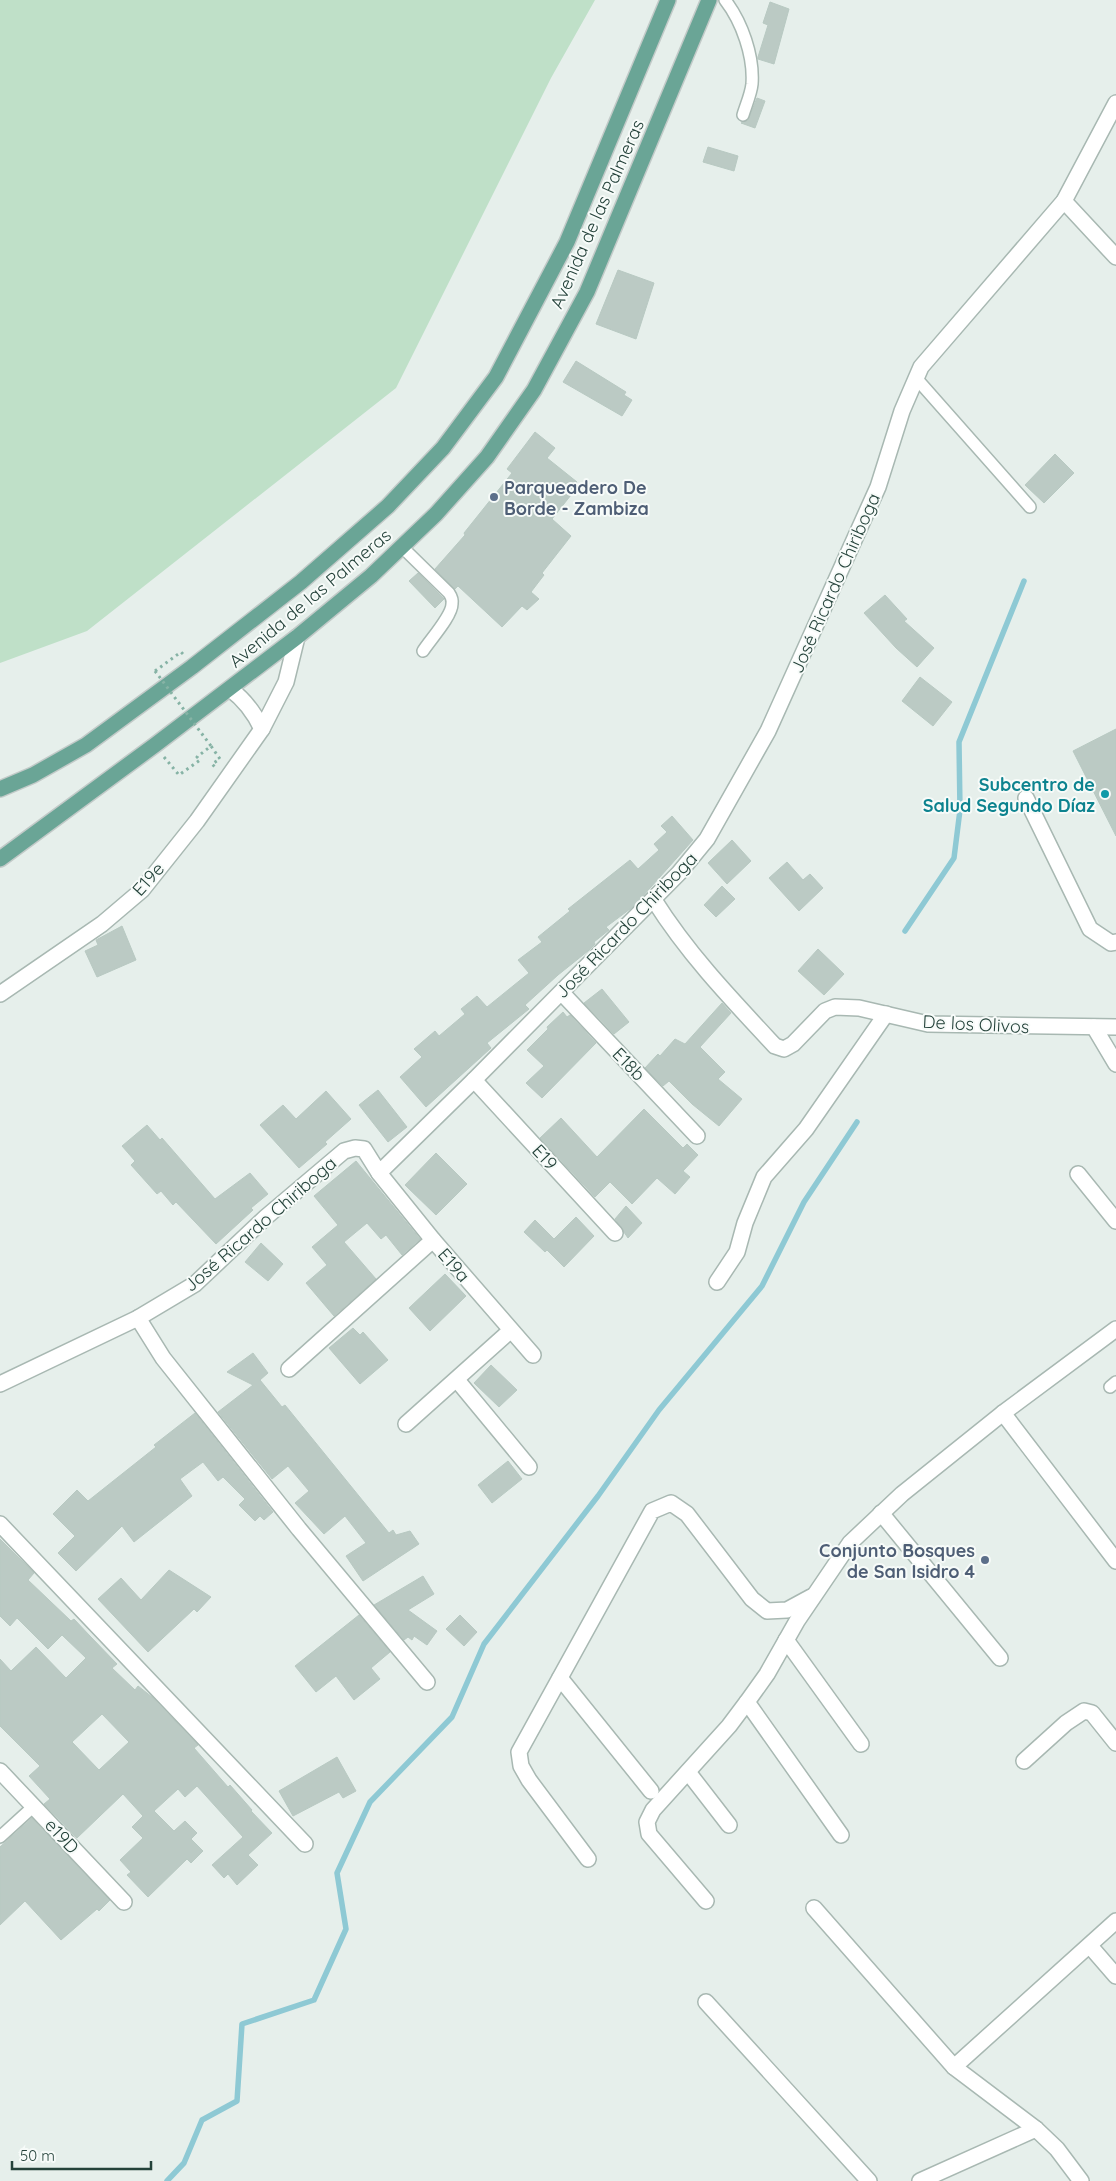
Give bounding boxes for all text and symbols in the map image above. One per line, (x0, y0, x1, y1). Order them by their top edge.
street label: Avenida de las Palmeras (545, 116, 649, 312)
place label: Parqueadero De Borde - Zambiza (504, 476, 649, 520)
street label: José Ricardo Chiriboga (785, 489, 885, 677)
marker: Parqueadero De Borde - Zambiza (488, 491, 500, 503)
street label: Avenida de las Palmeras (224, 523, 396, 673)
place label: Subcentro de Salud Segundo Díaz (923, 773, 1095, 817)
marker: Subcentro de Salud Segundo Díaz (1099, 788, 1111, 800)
street label: José Ricardo Chiriboga (550, 847, 702, 1003)
street label: E19e (127, 858, 169, 900)
street label: De los Olivos (922, 1010, 1030, 1038)
street label: E18b (608, 1043, 650, 1086)
street label: E19 (527, 1139, 563, 1175)
street label: José Ricardo Chiriboga (179, 1152, 341, 1296)
street label: E19a (433, 1243, 475, 1287)
place label: Conjunto Bosques de San Isidro 4 (819, 1539, 975, 1583)
marker: Conjunto Bosques de San Isidro 4 (979, 1554, 991, 1566)
street label: e19D (40, 1814, 84, 1858)
scale bar (12, 2138, 151, 2170)
text: 50 m (20, 2146, 55, 2165)

